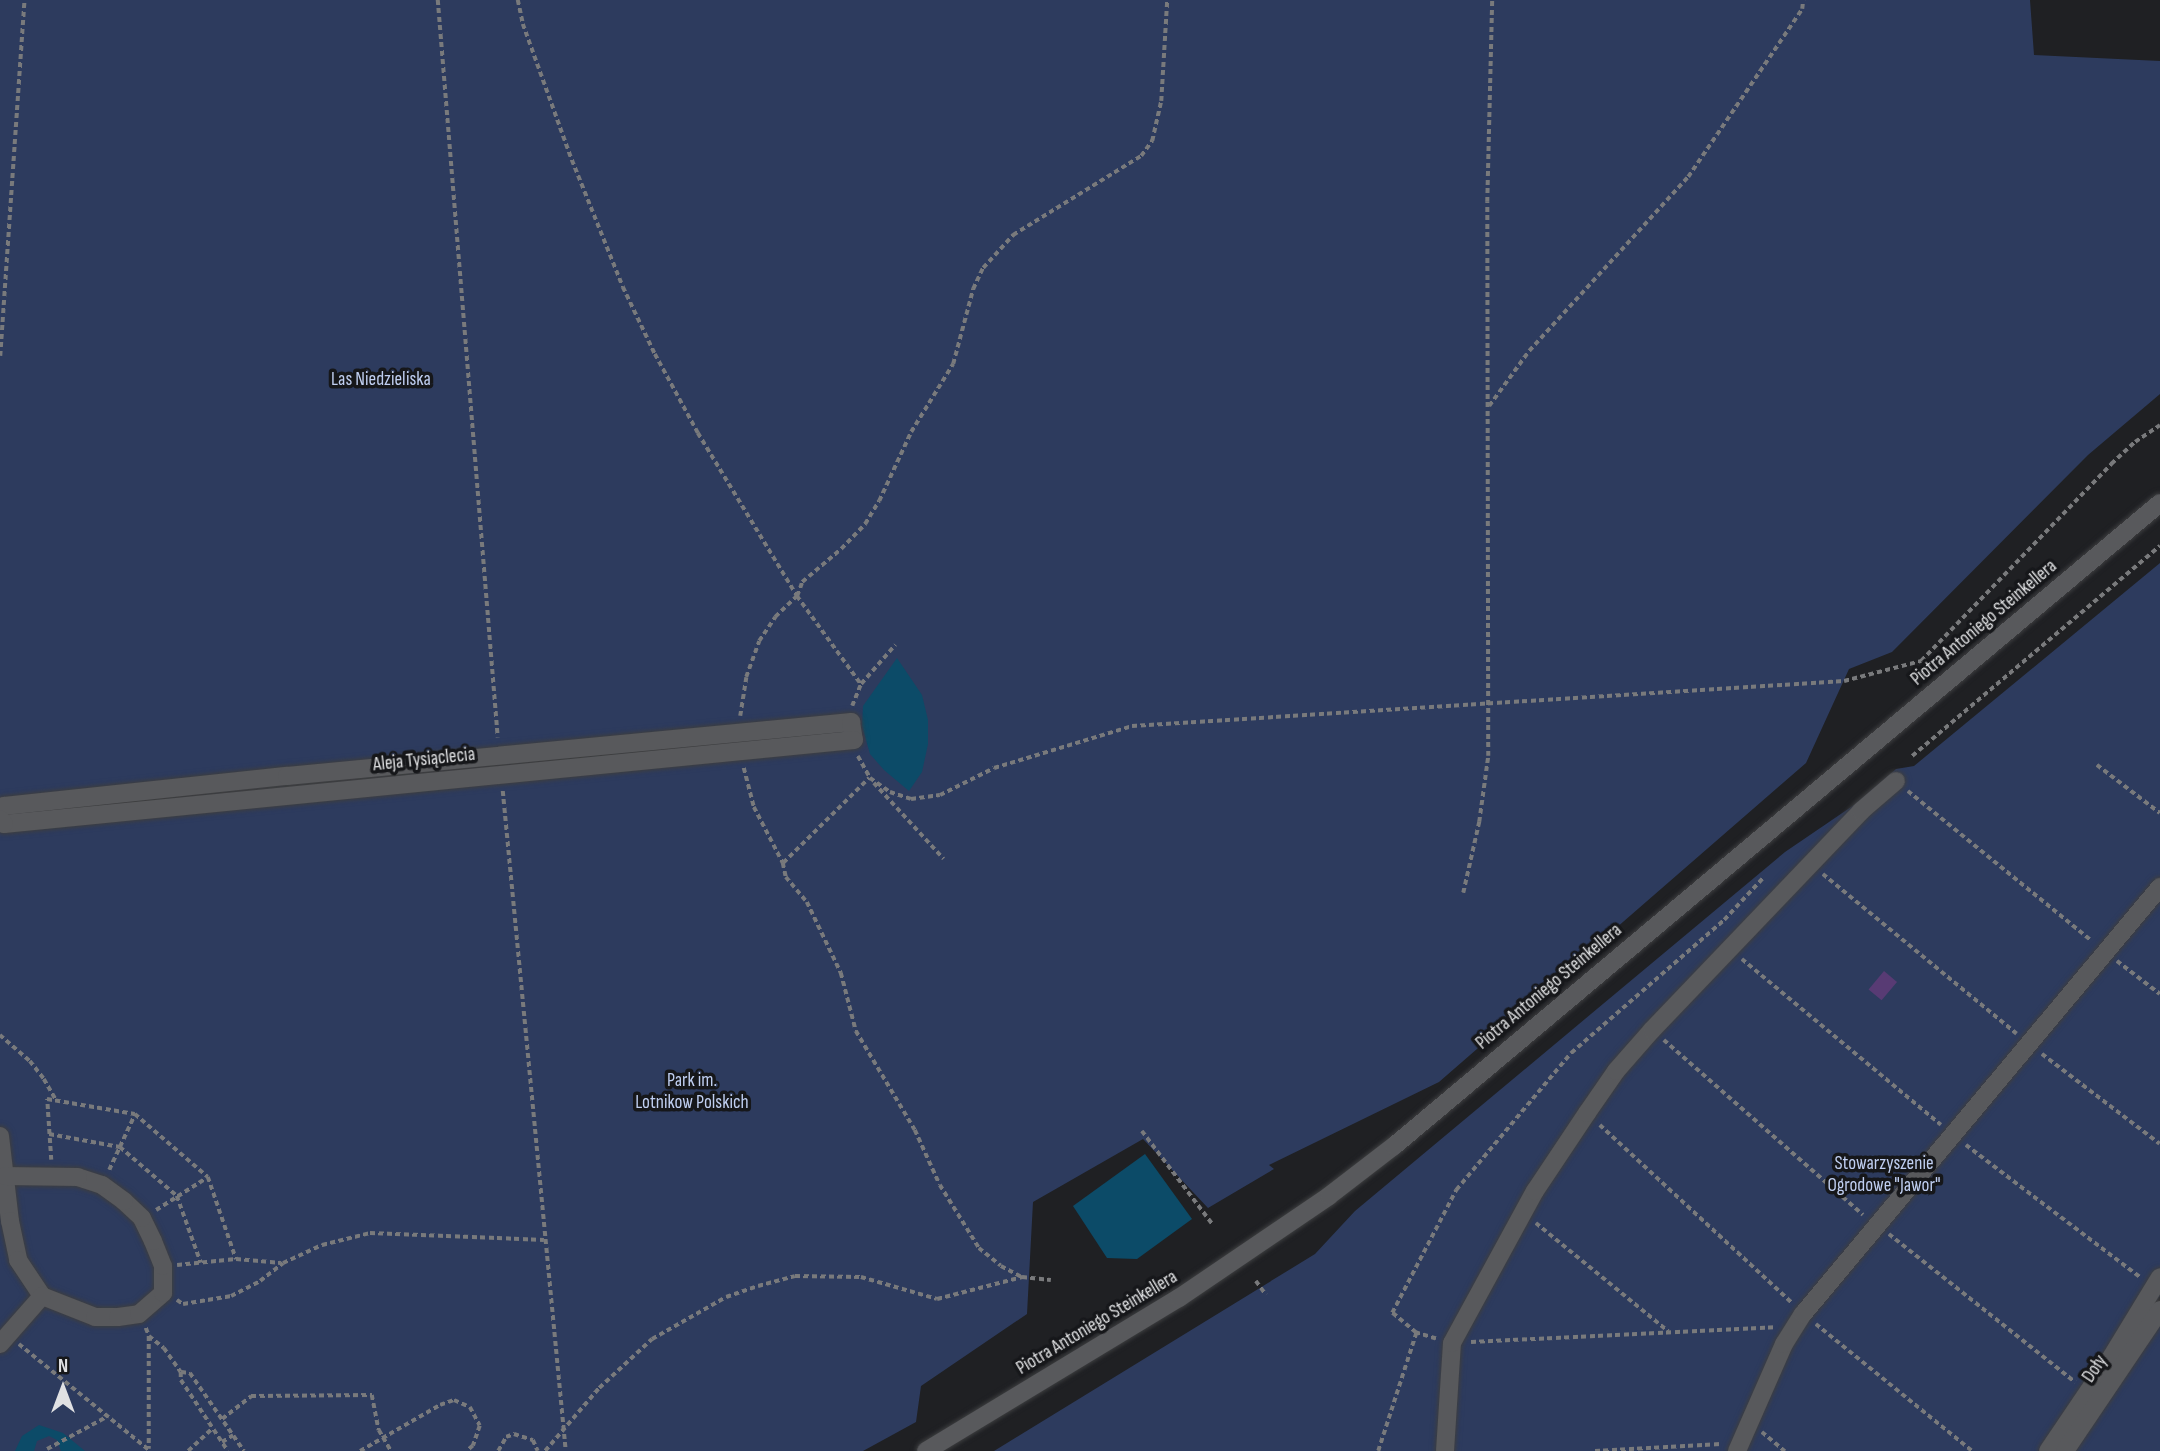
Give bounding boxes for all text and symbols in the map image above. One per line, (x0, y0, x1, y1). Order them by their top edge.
park label: Las Niedzieliska (331, 369, 431, 391)
street label: Piotra Antoniego Steinkellera (1906, 555, 2062, 691)
street label: Aleja Tysiąclecia (372, 743, 476, 777)
street label: Piotra Antoniego Steinkellera (1471, 919, 1627, 1055)
park label: Park im. Lotnikow Polskich (635, 1070, 749, 1114)
park label: Stowarzyszenie Ogrodowe "Jawor" (1827, 1153, 1941, 1197)
street label: Piotra Antoniego Steinkellera (1012, 1266, 1182, 1380)
street label: Doły (2078, 1351, 2112, 1387)
north arrow (28, 1353, 98, 1423)
text: N (58, 1355, 68, 1378)

